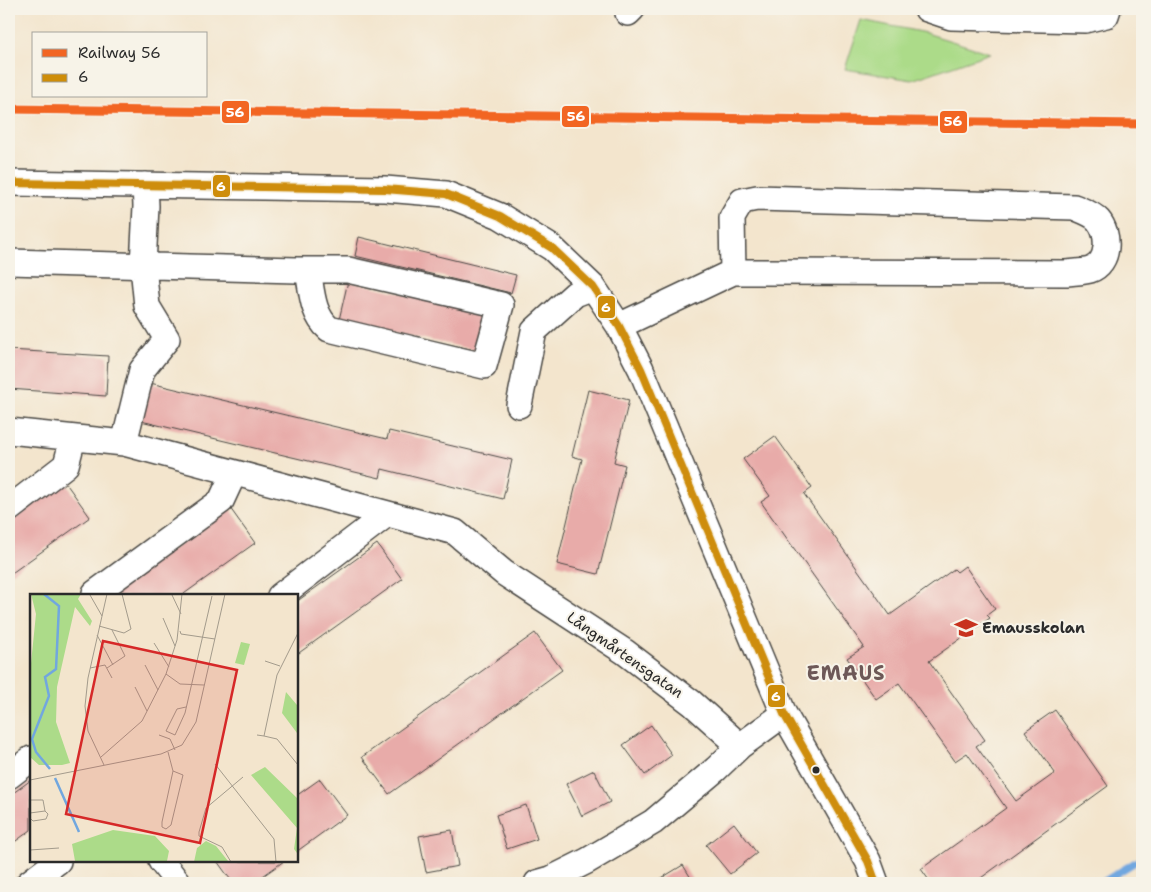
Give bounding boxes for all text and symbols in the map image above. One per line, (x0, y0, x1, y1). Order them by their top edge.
legend (32, 32, 208, 98)
text: Railway 56 (78, 43, 161, 63)
text: 6 (78, 67, 89, 87)
line badge: 56 (221, 100, 250, 124)
text: 56 (226, 103, 244, 121)
line badge: 56 (561, 105, 590, 128)
text: 56 (567, 107, 585, 125)
line badge: 56 (939, 110, 968, 134)
text: 56 (944, 112, 962, 130)
line badge: 6 (212, 174, 231, 198)
text: 6 (216, 177, 226, 195)
line badge: 6 (597, 295, 616, 319)
text: 6 (601, 298, 611, 316)
inset map (30, 594, 298, 862)
street label: Långmårtensgatan (563, 607, 687, 703)
school or university icon: Emausskolan (953, 615, 979, 641)
place label: Emausskolan (982, 618, 1085, 638)
district label: EMAUS (806, 660, 886, 686)
line badge: 6 (767, 684, 786, 708)
text: 6 (771, 687, 781, 705)
unlabelled marker (811, 765, 821, 775)

